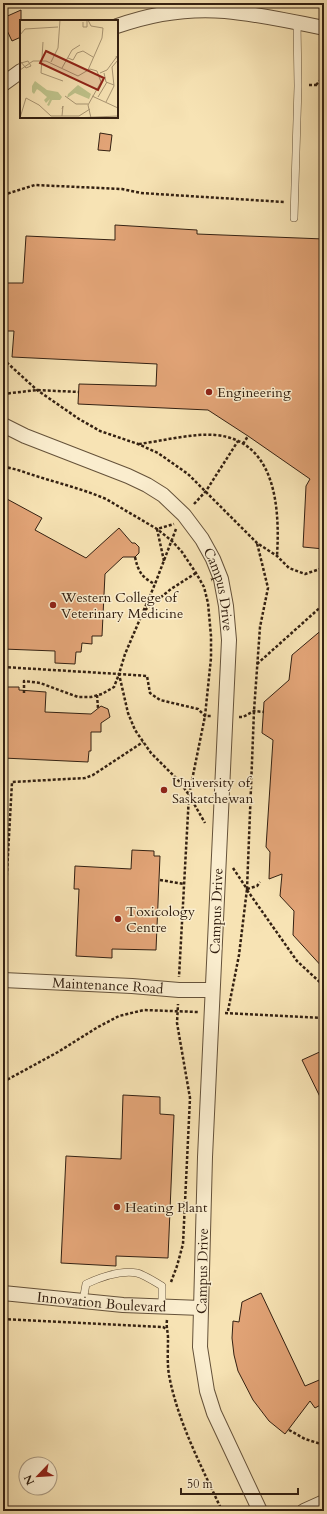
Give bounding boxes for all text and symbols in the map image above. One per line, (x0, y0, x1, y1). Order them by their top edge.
inset map (20, 20, 118, 118)
place label: Engineering (217, 383, 291, 402)
marker: Engineering (204, 387, 214, 397)
street label: Campus Drive (199, 544, 237, 632)
place label: Western College of Veterinary Medicine (60, 588, 183, 623)
marker: Western College of Veterinary Medicine (48, 600, 58, 610)
place label: University of Saskatchewan (172, 773, 253, 808)
marker: University of Saskatchewan (159, 785, 169, 795)
street label: Campus Drive (206, 868, 227, 954)
place label: Toxicology Centre (126, 902, 196, 937)
marker: Toxicology Centre (113, 914, 123, 924)
street label: Maintenance Road (52, 973, 165, 999)
place label: Heating Plant (125, 1198, 208, 1217)
marker: Heating Plant (112, 1202, 122, 1212)
street label: Campus Drive (192, 1228, 213, 1314)
street label: Innovation Boulevard (36, 1287, 167, 1317)
north arrow (18, 1456, 58, 1496)
scale bar (181, 1470, 298, 1496)
text: N (20, 1472, 38, 1488)
text: 50 m (187, 1476, 214, 1492)

